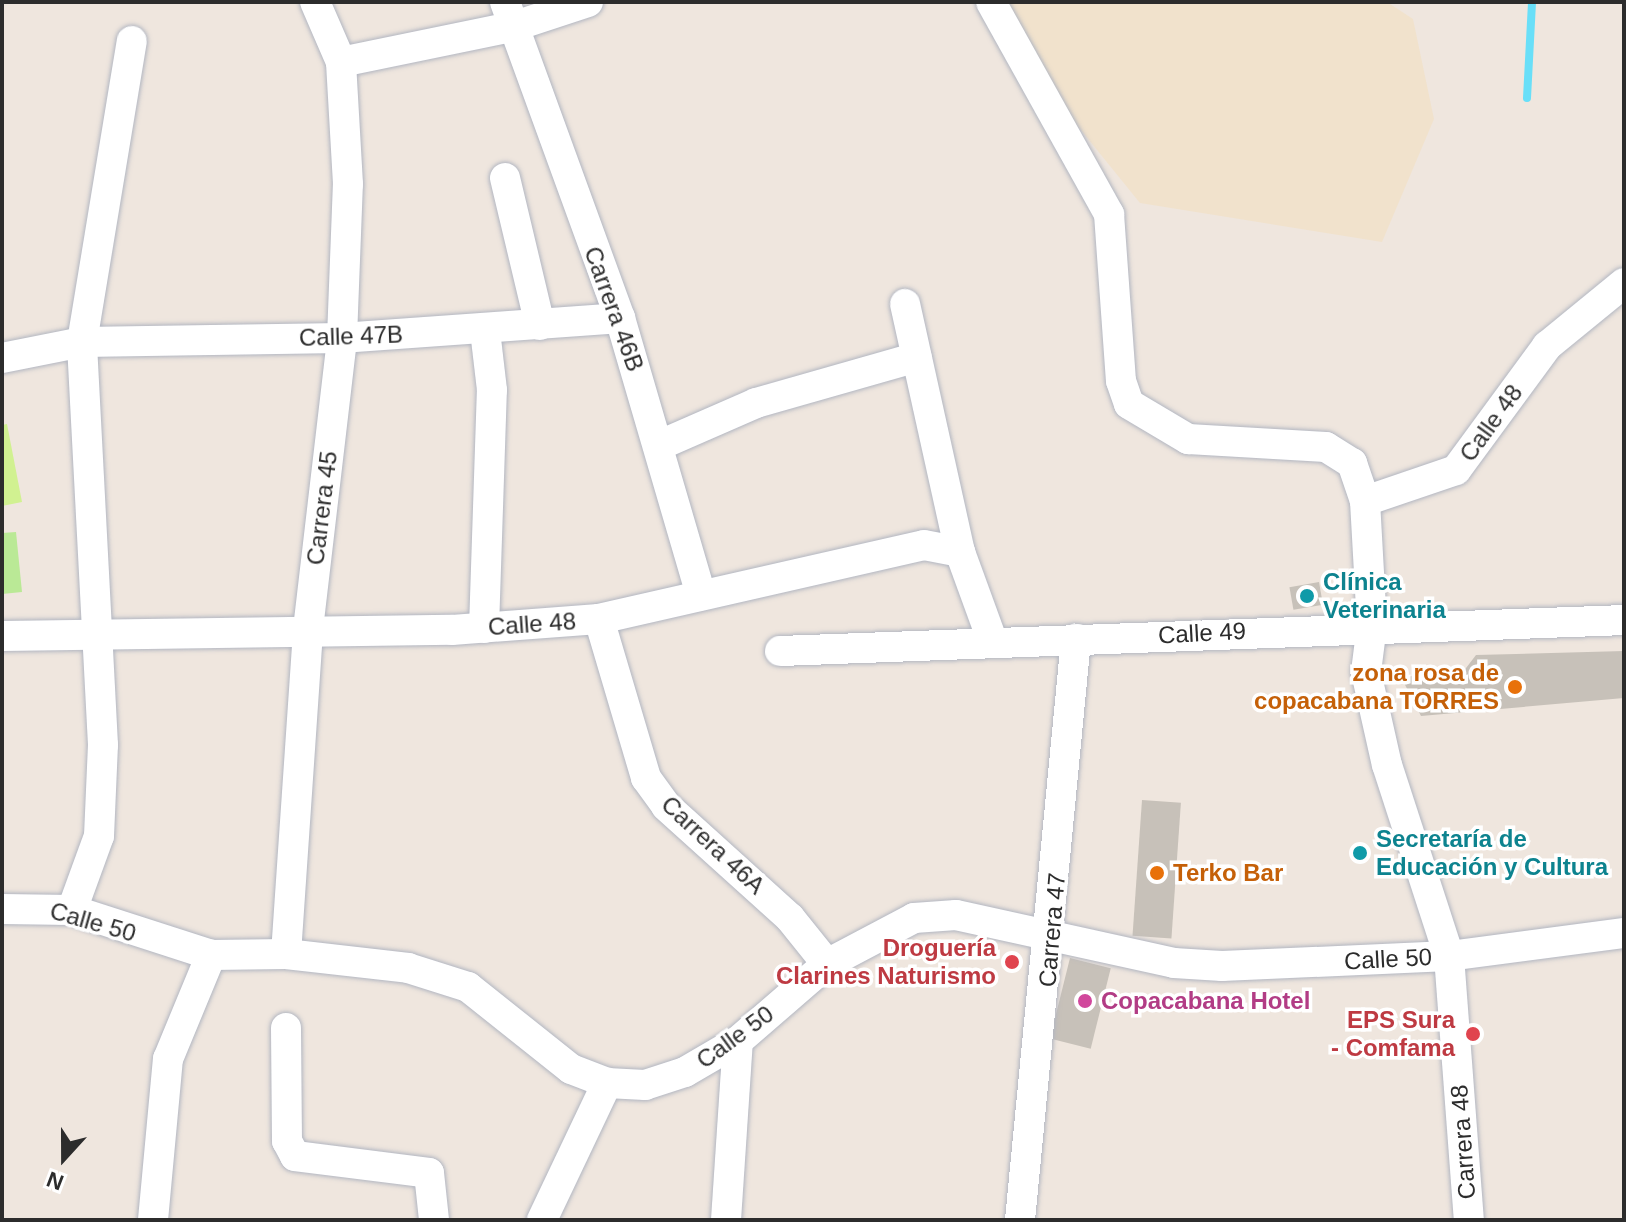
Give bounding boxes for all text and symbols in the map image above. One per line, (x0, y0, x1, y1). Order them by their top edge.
street label: Carrera 46B (578, 243, 650, 375)
street label: Calle 47B (298, 320, 404, 352)
street label: Calle 48 (1453, 379, 1529, 467)
street label: Carrera 45 (301, 449, 343, 567)
place label: Clínica Veterinaria (1323, 568, 1446, 624)
marker: Clínica Veterinaria (1298, 587, 1316, 605)
street label: Calle 48 (487, 607, 577, 641)
street label: Calle 49 (1157, 616, 1247, 650)
place label: zona rosa de copacabana TORRES (1254, 659, 1499, 715)
marker: zona rosa de copacabana TORRES (1506, 678, 1524, 696)
street label: Carrera 46A (655, 790, 771, 900)
place label: Secretaría de Educación y Cultura (1376, 825, 1608, 881)
marker: Secretaría de Educación y Cultura (1351, 844, 1369, 862)
place label: Terko Bar (1173, 859, 1283, 887)
marker: Terko Bar (1148, 864, 1166, 882)
street label: Carrera 47 (1033, 872, 1071, 988)
street label: Calle 50 (47, 896, 139, 948)
place label: Droguería Clarines Naturismo (776, 934, 996, 990)
street label: Calle 50 (1343, 942, 1433, 976)
marker: Droguería Clarines Naturismo (1003, 953, 1021, 971)
place label: Copacabana Hotel (1101, 987, 1310, 1015)
marker: Copacabana Hotel (1076, 992, 1094, 1010)
street label: Calle 50 (691, 999, 779, 1075)
place label: EPS Sura - Comfama (1331, 1006, 1455, 1062)
marker: EPS Sura - Comfama (1462, 1023, 1484, 1045)
street label: Carrera 48 (1445, 1084, 1481, 1200)
north arrow (24, 1118, 104, 1198)
text: N (43, 1166, 67, 1195)

